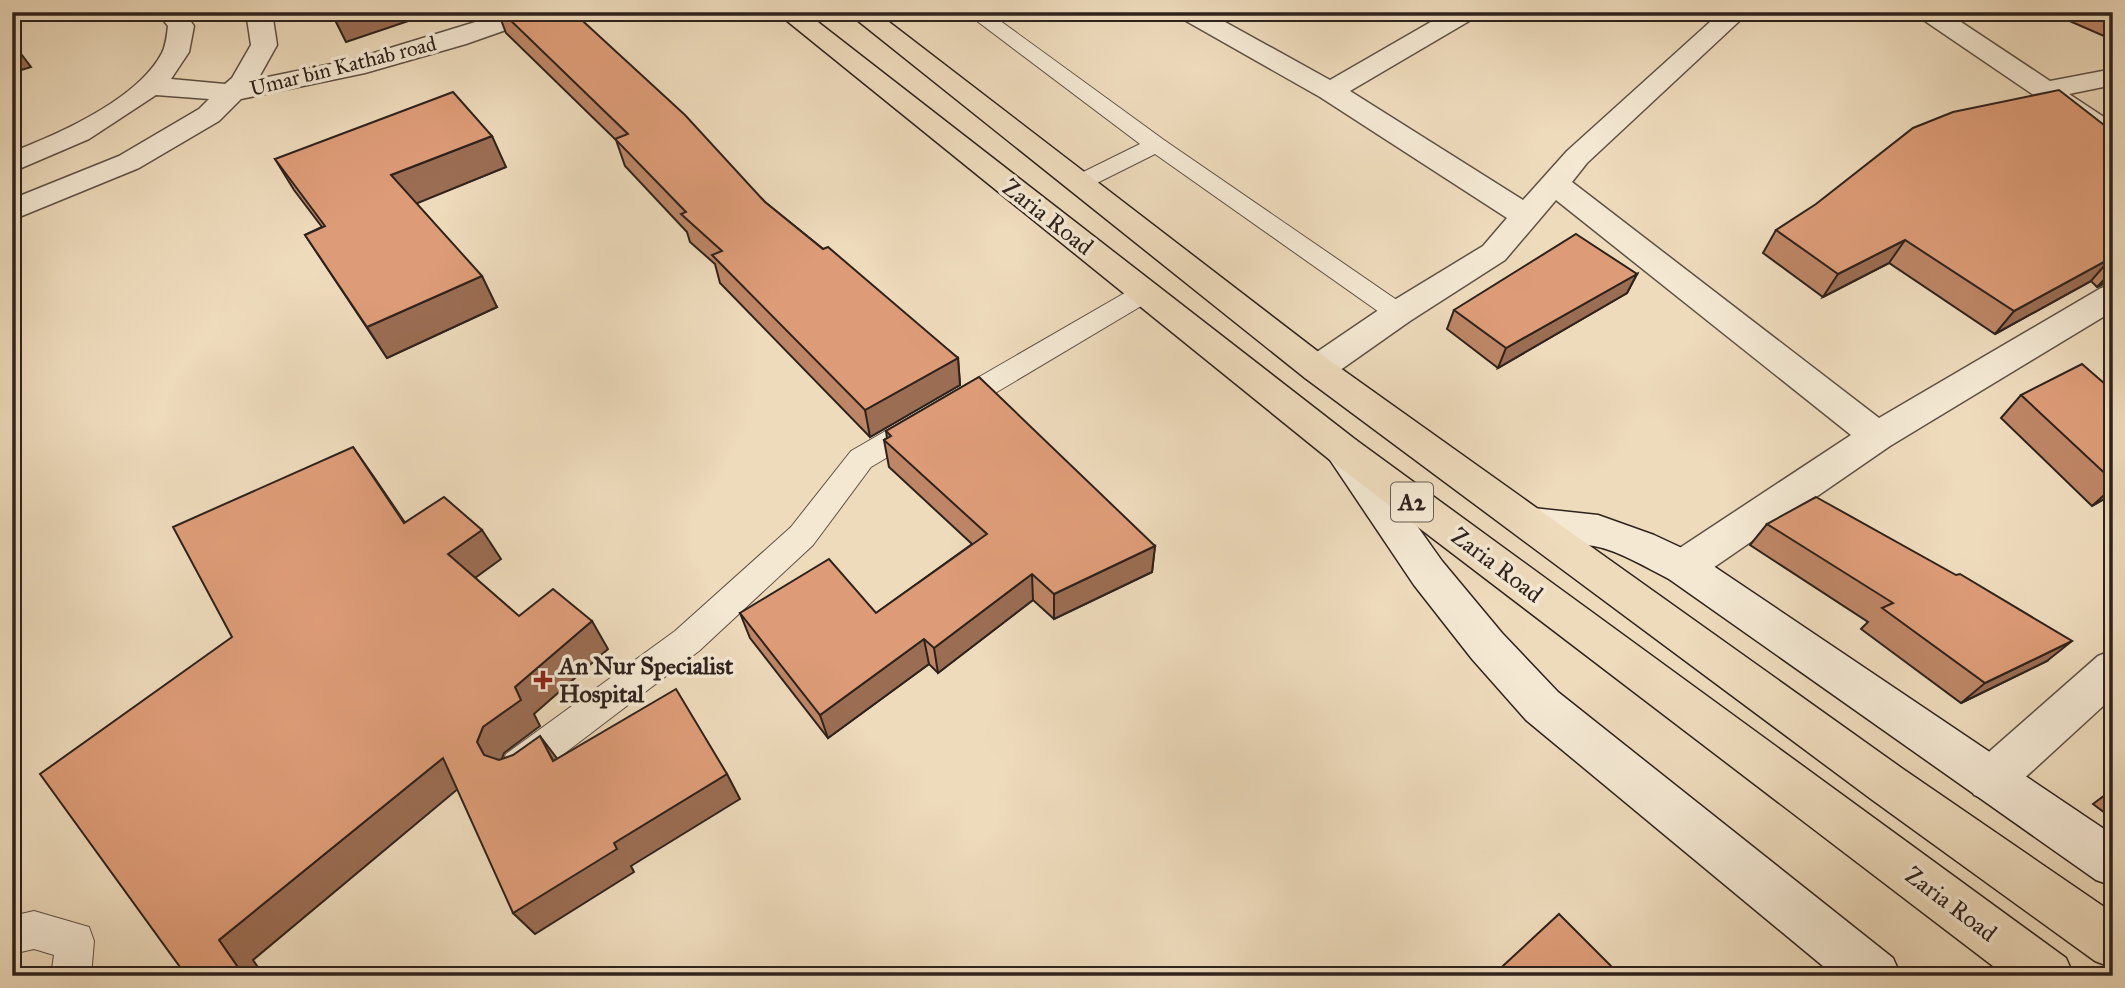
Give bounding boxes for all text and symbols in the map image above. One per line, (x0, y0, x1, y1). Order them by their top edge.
street label: Umar bin Kathab road (247, 30, 439, 102)
street label: Zaria Road (997, 172, 1099, 262)
road number: A2 (1391, 482, 1433, 522)
street label: Zaria Road (1445, 521, 1549, 609)
place label: An Nur Specialist Hospital (557, 651, 734, 709)
marker: An Nur Specialist Hospital (533, 670, 553, 690)
street label: Zaria Road (1899, 860, 2003, 948)

